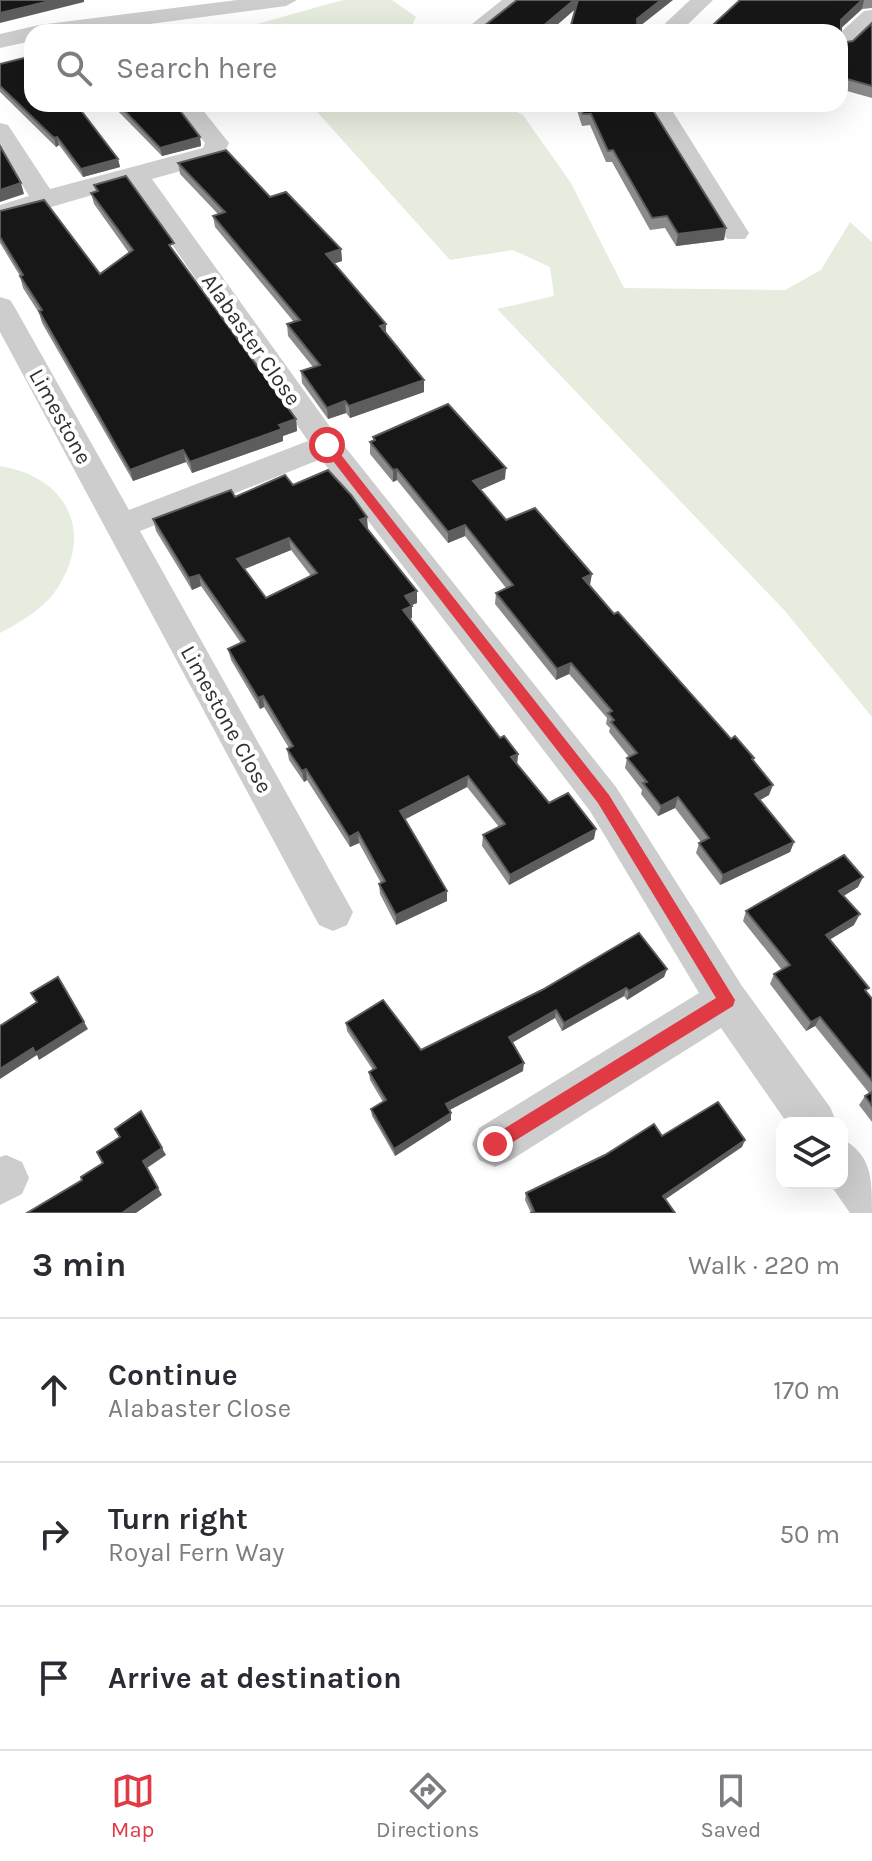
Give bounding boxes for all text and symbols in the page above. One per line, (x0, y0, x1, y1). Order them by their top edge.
search box (24, 24, 848, 112)
icon: search (52, 46, 96, 90)
text: Search here (116, 50, 277, 86)
street label: Alabaster Close (196, 269, 306, 410)
street label: Limestone (23, 364, 97, 469)
route start (309, 427, 345, 463)
street label: Limestone Close (175, 641, 277, 798)
map controls (776, 1117, 848, 1189)
button: layers (776, 1117, 848, 1189)
route end (477, 1126, 513, 1162)
text: 3 min (32, 1245, 126, 1285)
text: Walk · 220 m (688, 1250, 840, 1281)
text: Continue (108, 1357, 238, 1393)
icon: ahead (32, 1368, 76, 1412)
text: 170 m (773, 1375, 840, 1406)
text: Alabaster Close (108, 1393, 291, 1424)
text: Turn right (108, 1501, 248, 1537)
icon: right (32, 1512, 76, 1556)
text: 50 m (779, 1519, 840, 1550)
text: Royal Fern Way (108, 1537, 284, 1568)
icon: arrive (32, 1656, 76, 1700)
text: Arrive at destination (108, 1660, 402, 1696)
tab: Map (111, 1769, 155, 1843)
tab: Directions (376, 1769, 479, 1843)
tab: Saved (701, 1769, 761, 1843)

